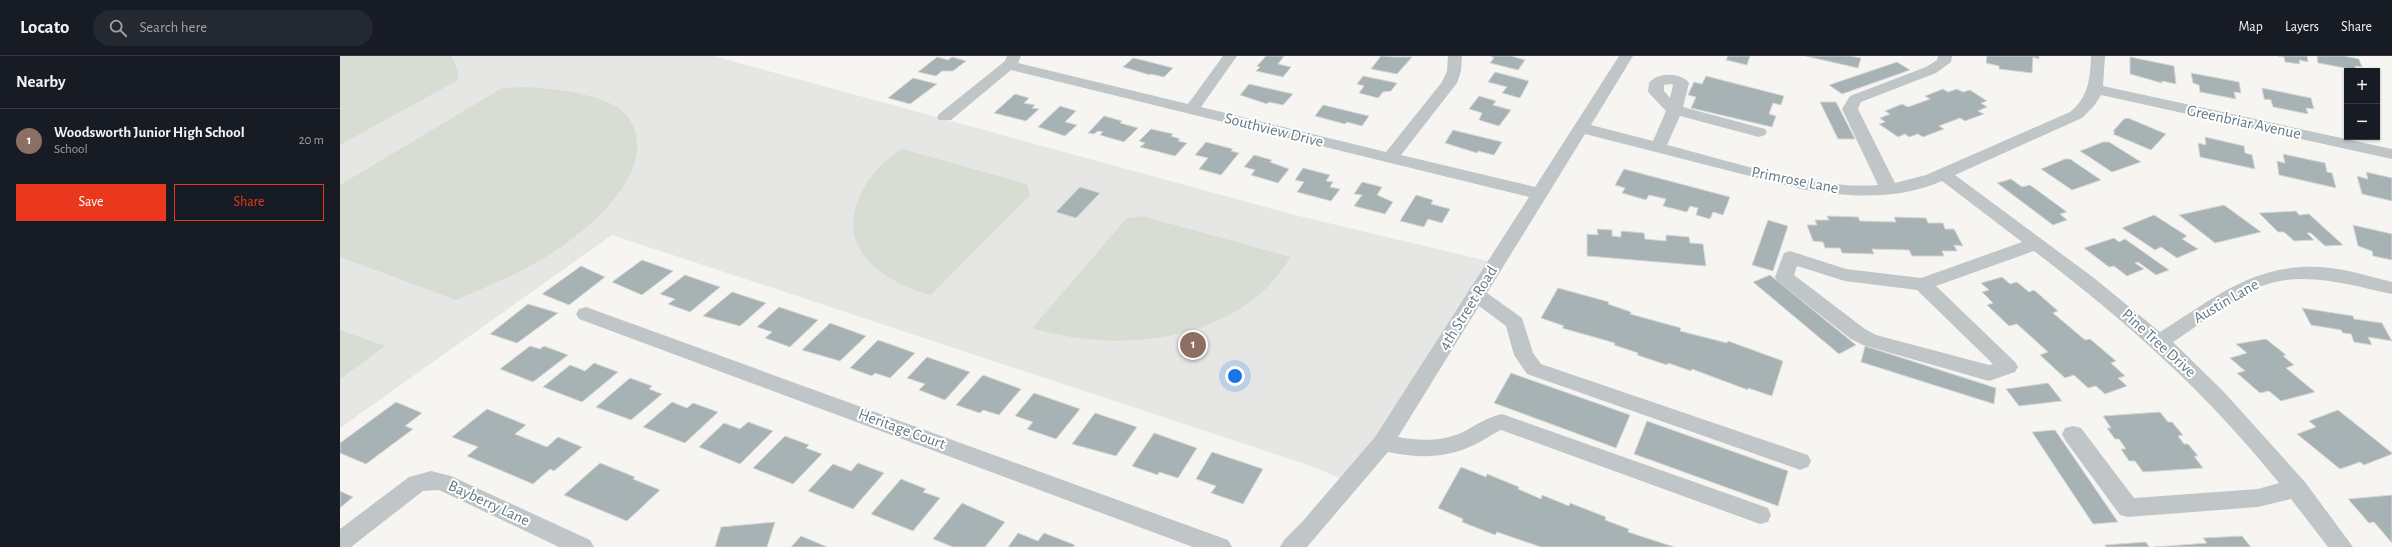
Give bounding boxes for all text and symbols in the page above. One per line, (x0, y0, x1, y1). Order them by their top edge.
search box (93, 10, 373, 46)
icon: search (107, 17, 129, 39)
text: Locato (20, 18, 69, 37)
text: Search here (139, 20, 207, 35)
text: Map (2238, 20, 2263, 34)
text: Layers (2285, 20, 2319, 34)
text: Share (2341, 20, 2372, 34)
map controls (2344, 68, 2380, 140)
button: + (2344, 68, 2380, 104)
text: Nearby (16, 73, 66, 90)
street label: Greenbriar Avenue (2185, 102, 2303, 142)
button: − (2344, 104, 2380, 140)
street label: Southview Drive (1223, 110, 1325, 150)
text: Woodsworth Junior High School (54, 125, 245, 140)
text: 1 (27, 134, 31, 147)
text: 20 m (299, 134, 324, 147)
text: School (54, 143, 88, 156)
street label: Primrose Lane (1750, 164, 1840, 196)
button: Save (16, 184, 166, 221)
button: Share (174, 184, 324, 221)
street label: 4th Street Road (1436, 263, 1500, 353)
street label: Austin Lane (2191, 276, 2261, 326)
street label: Pine Tree Drive (2119, 306, 2199, 380)
pin: 1 (1180, 330, 1206, 360)
your location (1225, 366, 1245, 386)
street label: Heritage Court (856, 406, 948, 452)
street label: Bayberry Lane (445, 477, 532, 530)

